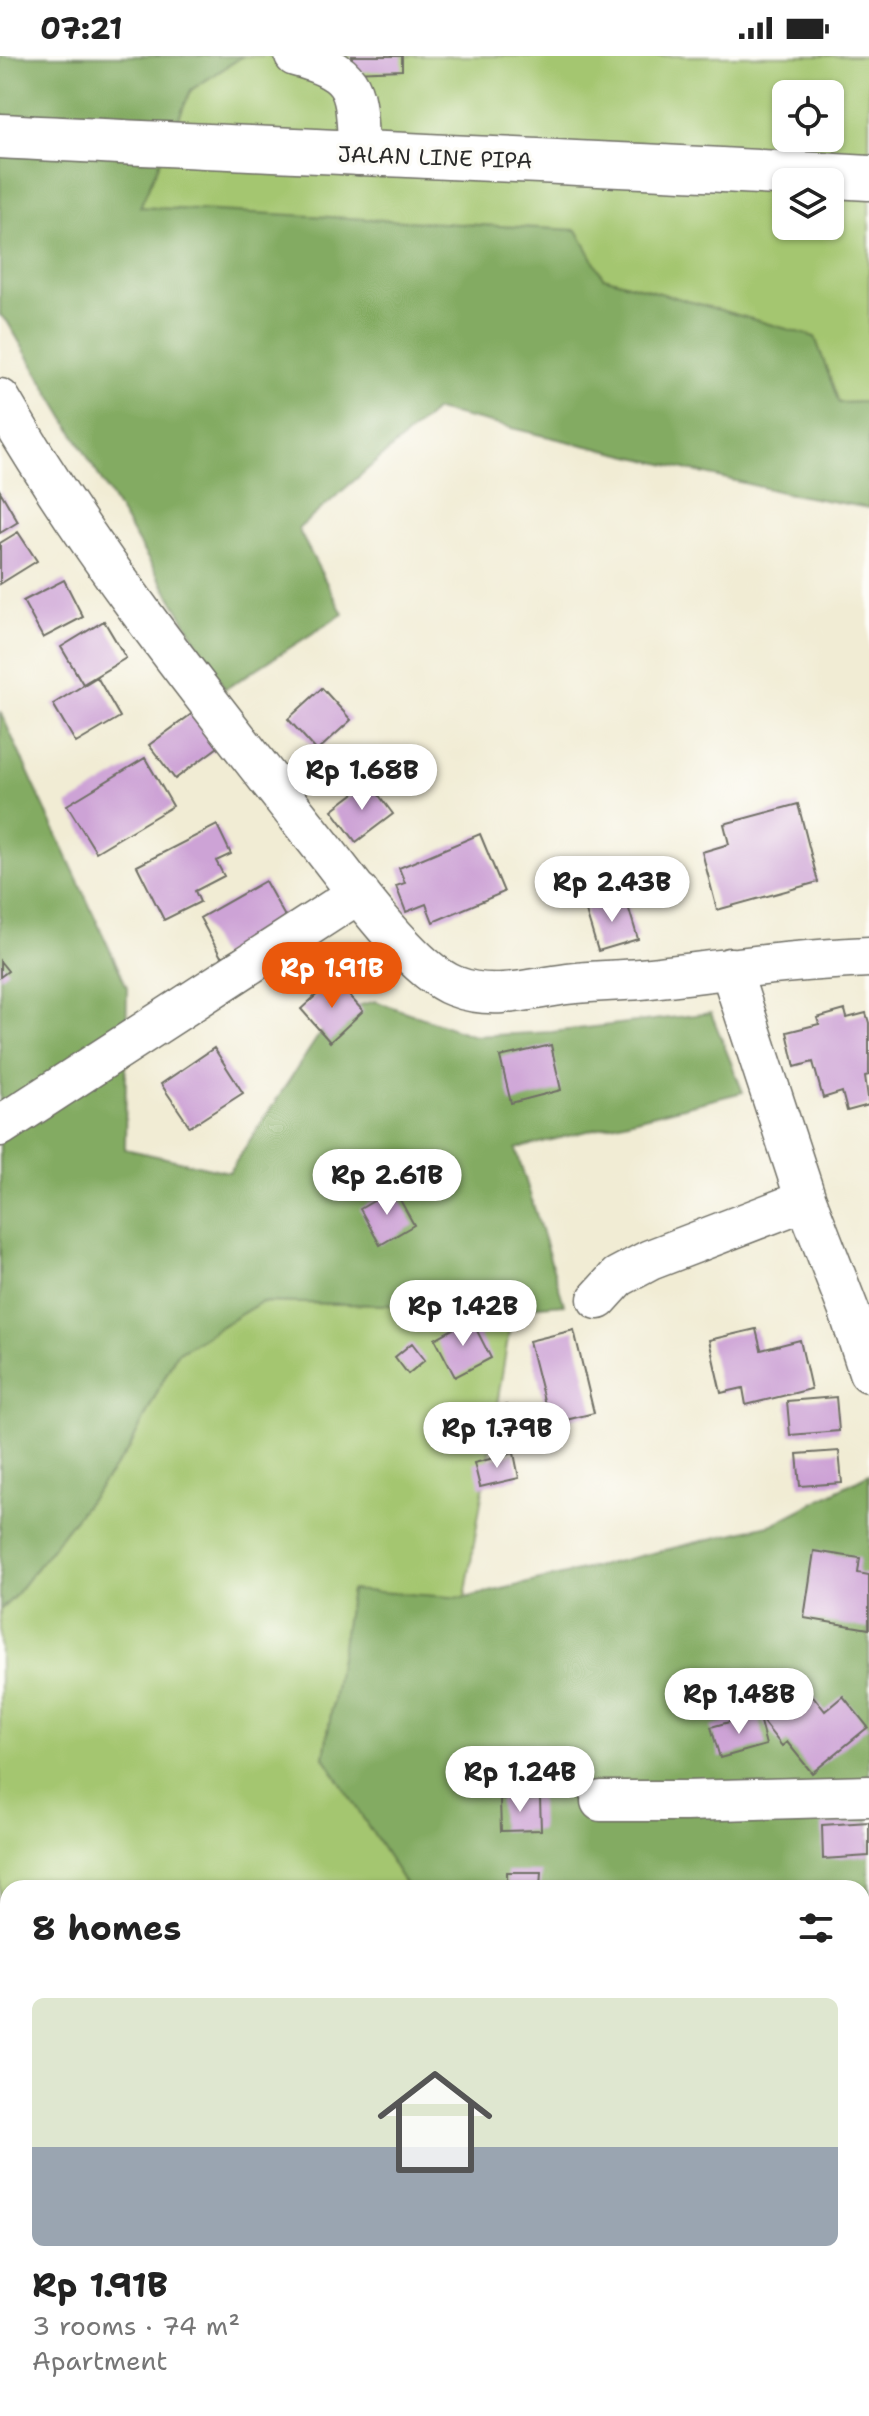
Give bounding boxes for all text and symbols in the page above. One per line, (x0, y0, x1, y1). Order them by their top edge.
text: 07:21 (40, 8, 123, 49)
map controls (772, 80, 844, 240)
button: locate (772, 80, 844, 152)
street label: JALAN LINE PIPA (337, 140, 533, 175)
button: layers (772, 168, 844, 240)
pin: Rp 1.68B (279, 744, 445, 812)
text: Rp 1.68B (305, 752, 419, 787)
pin: Rp 2.43B (529, 856, 695, 924)
text: Rp 2.43B (553, 864, 671, 899)
pin: Rp 1.91B (249, 942, 415, 1010)
text: Rp 1.91B (280, 950, 384, 985)
pin: Rp 2.61B (304, 1149, 470, 1217)
text: Rp 2.61B (331, 1157, 443, 1192)
pin: Rp 1.42B (380, 1280, 546, 1348)
text: Rp 1.42B (408, 1288, 518, 1323)
pin: Rp 1.79B (414, 1402, 580, 1470)
text: Rp 1.79B (441, 1410, 553, 1445)
pin: Rp 1.48B (656, 1668, 822, 1736)
text: Rp 1.48B (683, 1676, 795, 1711)
pin: Rp 1.24B (437, 1746, 603, 1814)
text: Rp 1.24B (463, 1754, 577, 1789)
text: 8 homes (32, 1905, 181, 1951)
icon: filters (794, 1906, 838, 1950)
icon: home (363, 2050, 507, 2194)
text: Rp 1.91B (32, 2262, 168, 2308)
text: 3 rooms · 74 m² (32, 2308, 240, 2343)
text: Apartment (32, 2343, 168, 2378)

